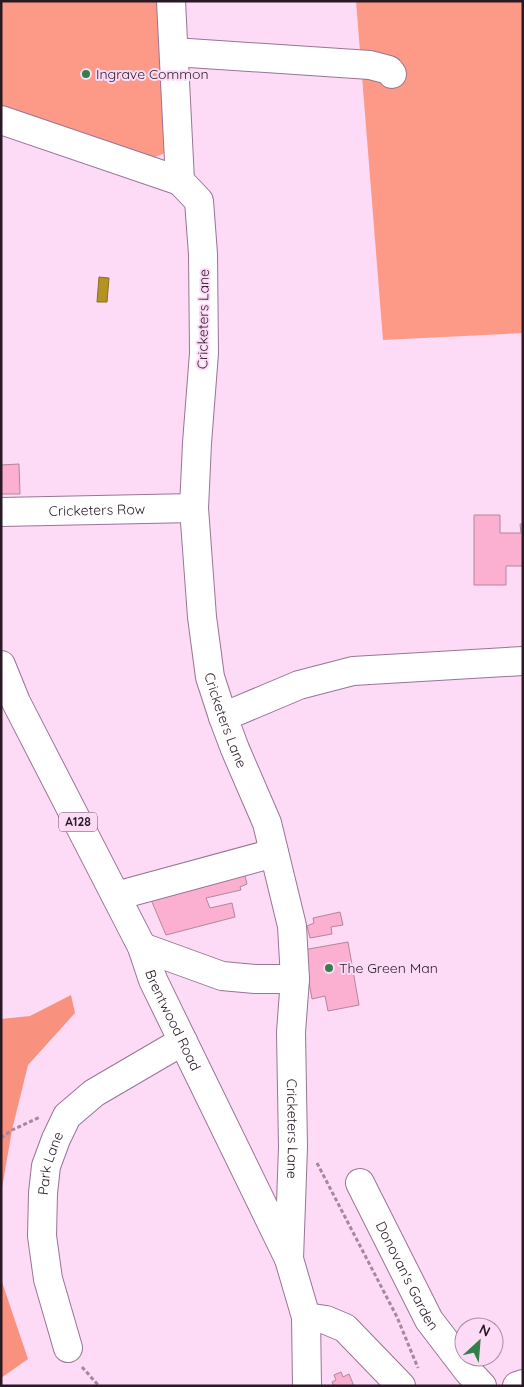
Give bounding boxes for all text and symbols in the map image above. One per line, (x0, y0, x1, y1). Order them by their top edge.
place label: Ingrave Common (96, 65, 209, 83)
marker: Ingrave Common (80, 68, 92, 80)
street label: Cricketers Lane (193, 269, 213, 369)
street label: Cricketers Row (48, 500, 146, 520)
street label: Cricketers Lane (200, 670, 251, 771)
road number: A128 (59, 812, 97, 832)
place label: The Green Man (339, 959, 438, 977)
marker: The Green Man (323, 962, 335, 974)
street label: Brentwood Road (141, 967, 205, 1074)
street label: Cricketers Lane (283, 1078, 302, 1179)
street label: Park Lane (34, 1128, 67, 1196)
street label: Donovan's Garden (372, 1218, 443, 1334)
north arrow (454, 1317, 504, 1367)
text: N (476, 1320, 493, 1341)

